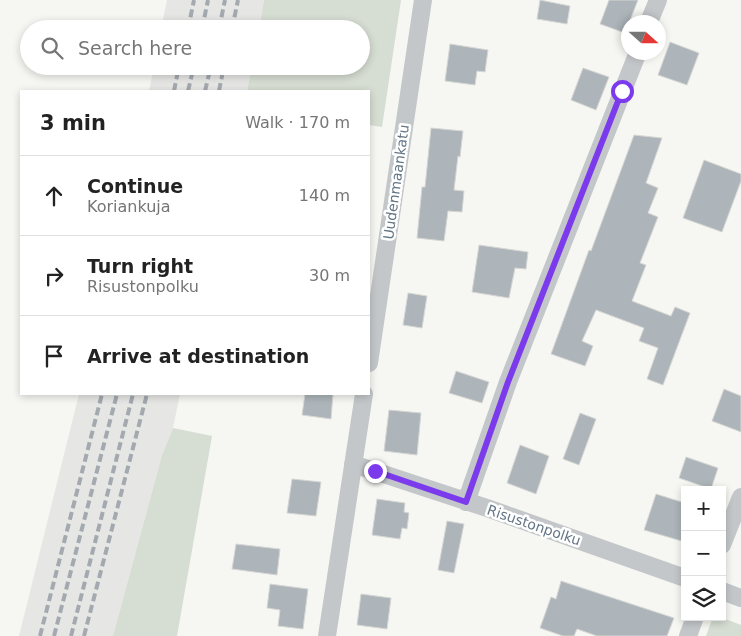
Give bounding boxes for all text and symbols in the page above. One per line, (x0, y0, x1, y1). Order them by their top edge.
north arrow (621, 15, 666, 60)
search box (20, 20, 370, 75)
icon: search (38, 34, 66, 62)
text: Search here (78, 37, 192, 59)
route start (611, 80, 634, 103)
text: 3 min (40, 111, 106, 135)
text: Walk · 170 m (245, 113, 350, 132)
street label: Uudenmaankatu (380, 123, 412, 241)
text: Continue (87, 175, 183, 197)
icon: ahead (40, 182, 68, 210)
text: 140 m (299, 186, 350, 205)
text: Koriankuja (87, 197, 171, 216)
text: Turn right (87, 255, 193, 277)
icon: right (40, 262, 68, 290)
text: 30 m (309, 266, 350, 285)
text: Risustonpolku (87, 277, 199, 296)
icon: arrive (40, 342, 68, 370)
text: Arrive at destination (87, 345, 309, 367)
route end (364, 460, 387, 483)
map controls (681, 486, 726, 621)
button: + (681, 486, 726, 531)
street label: Risustonpolku (485, 501, 583, 549)
button: − (681, 531, 726, 576)
button: layers (681, 576, 726, 621)

